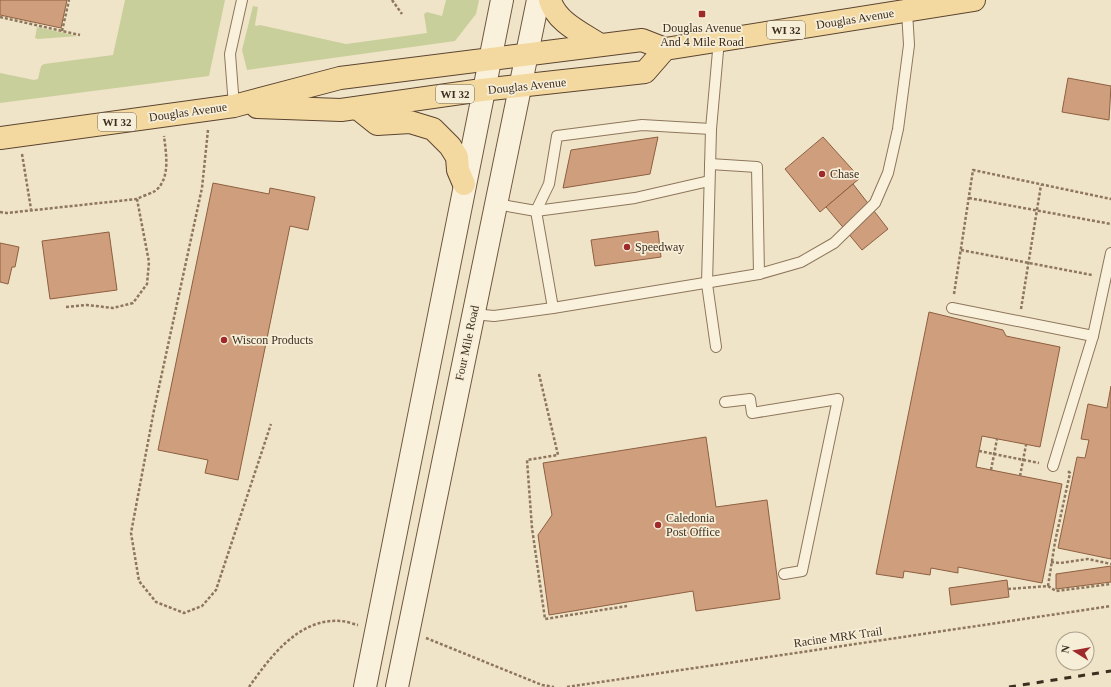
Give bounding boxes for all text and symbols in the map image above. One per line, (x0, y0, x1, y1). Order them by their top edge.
street label: Douglas Avenue (815, 6, 895, 32)
marker: Douglas Avenue And 4 Mile Road (697, 9, 707, 19)
place label: Douglas Avenue And 4 Mile Road (660, 21, 744, 49)
road number: WI 32 (767, 21, 805, 39)
street label: Douglas Avenue (487, 75, 567, 97)
road number: WI 32 (436, 85, 474, 103)
street label: Douglas Avenue (148, 100, 228, 124)
road number: WI 32 (98, 113, 136, 131)
place label: Chase (830, 167, 859, 181)
marker: Chase (817, 169, 827, 179)
place label: Speedway (635, 240, 684, 254)
marker: Speedway (622, 242, 632, 252)
street label: Four Mile Road (452, 304, 482, 382)
place label: Wiscon Products (232, 333, 314, 347)
marker: Wiscon Products (219, 335, 229, 345)
place label: Caledonia Post Office (666, 511, 720, 539)
marker: Caledonia Post Office (653, 520, 663, 530)
street label: Racine MRK Trail (793, 624, 884, 650)
north arrow (1055, 631, 1095, 671)
text: N (1059, 644, 1072, 654)

